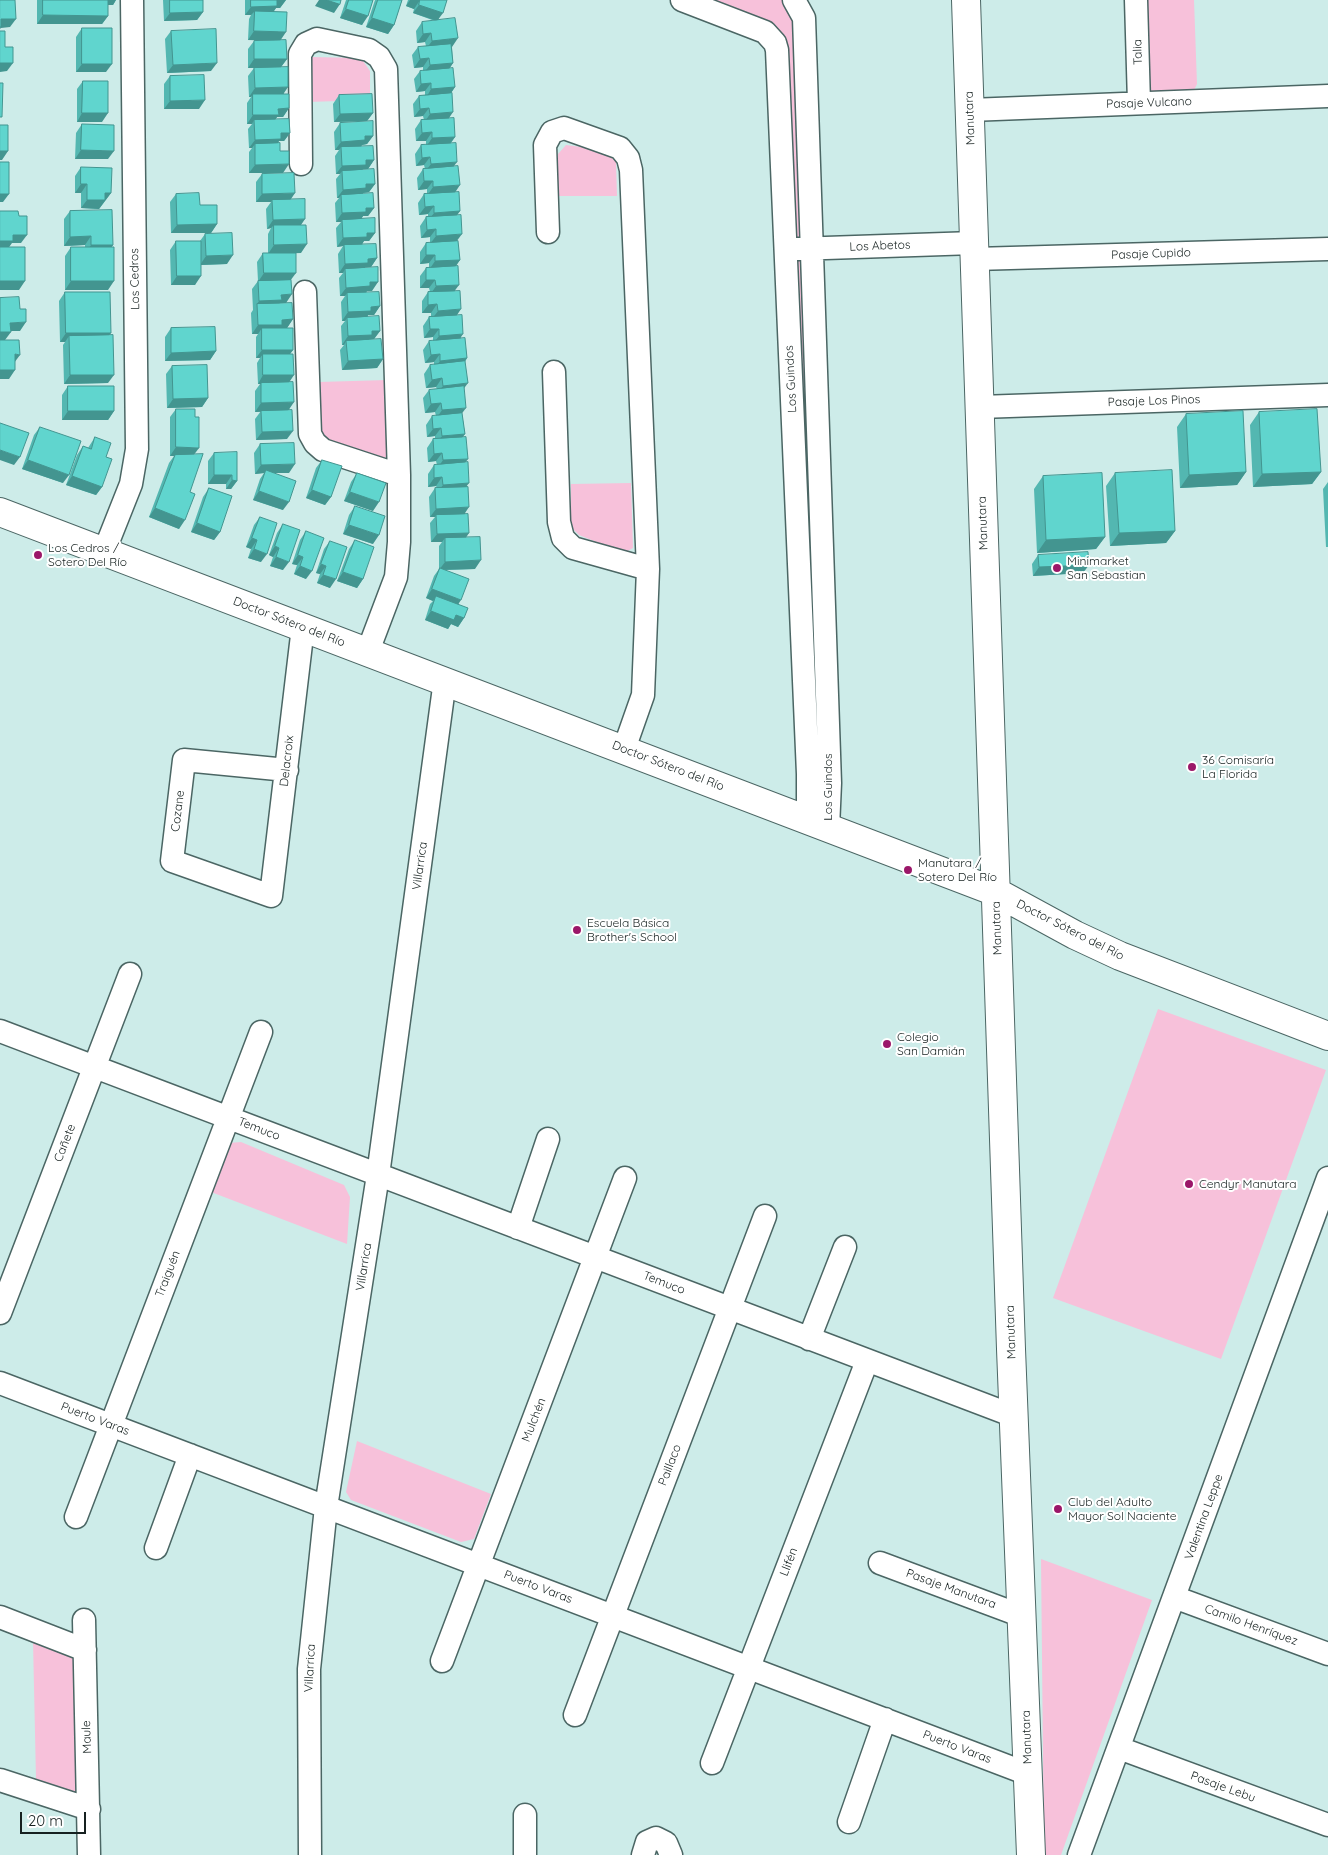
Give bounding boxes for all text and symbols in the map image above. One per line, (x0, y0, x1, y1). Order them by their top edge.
street label: Talia (1130, 39, 1146, 65)
street label: Manutara (962, 91, 978, 145)
street label: Pasaje Vulcano (1106, 94, 1192, 112)
street label: Los Abetos (849, 238, 911, 254)
street label: Pasaje Cupido (1111, 245, 1191, 263)
street label: Los Cedros (127, 248, 143, 310)
street label: Los Guindos (782, 345, 800, 413)
street label: Pasaje Los Pinos (1107, 392, 1201, 410)
street label: Manutara (975, 496, 991, 550)
place label: Los Cedros / Sotero Del Río (48, 541, 127, 569)
marker: Los Cedros / Sotero Del Río (32, 549, 44, 561)
place label: Minimarket San Sebastian (1067, 554, 1146, 582)
marker: Minimarket San Sebastian (1051, 562, 1063, 574)
street label: Doctor Sótero del Río (231, 594, 347, 650)
street label: Delacroix (277, 735, 297, 787)
street label: Doctor Sótero del Río (610, 738, 726, 794)
street label: Los Guindos (821, 753, 835, 821)
place label: 36 Comisaría La Florida (1202, 753, 1274, 781)
marker: 36 Comisaría La Florida (1186, 761, 1198, 773)
street label: Cozane (168, 789, 188, 833)
street label: Villarrica (409, 841, 431, 891)
place label: Manutara / Sotero Del Río (918, 856, 997, 884)
marker: Manutara / Sotero Del Río (902, 864, 914, 876)
street label: Doctor Sótero del Río (1014, 897, 1126, 963)
street label: Manutara (989, 901, 1005, 955)
place label: Escuela Básica Brother's School (587, 916, 677, 944)
marker: Escuela Básica Brother's School (571, 924, 583, 936)
place label: Colegio San Damián (897, 1030, 965, 1058)
marker: Colegio San Damián (881, 1038, 893, 1050)
street label: Temuco (236, 1114, 282, 1144)
street label: Cañete (51, 1122, 79, 1164)
place label: Cendyr Manutara (1199, 1177, 1297, 1191)
marker: Cendyr Manutara (1183, 1178, 1195, 1190)
street label: Villarrica (353, 1242, 375, 1292)
street label: Traiguén (153, 1249, 183, 1299)
street label: Temuco (641, 1268, 687, 1298)
street label: Manutara (1003, 1305, 1019, 1359)
street label: Mulchén (519, 1396, 549, 1444)
street label: Puerto Varas (59, 1399, 131, 1439)
street label: Paillaco (656, 1442, 684, 1488)
street label: Valentina Leppe (1182, 1472, 1226, 1562)
place label: Club del Adulto Mayor Sol Naciente (1068, 1495, 1176, 1523)
marker: Club del Adulto Mayor Sol Naciente (1052, 1503, 1064, 1515)
street label: Llifén (777, 1546, 801, 1578)
street label: Pasaje Manutara (904, 1566, 998, 1612)
street label: Puerto Varas (502, 1567, 574, 1607)
street label: Camilo Henríquez (1203, 1601, 1299, 1649)
street label: Villarrica (302, 1643, 318, 1693)
street label: Manutara (1019, 1710, 1035, 1764)
street label: Maule (79, 1720, 95, 1754)
street label: Puerto Varas (921, 1727, 993, 1767)
street label: Pasaje Lebu (1189, 1769, 1257, 1805)
scale bar (22, 1802, 89, 1834)
text: 20 m (28, 1811, 63, 1830)

